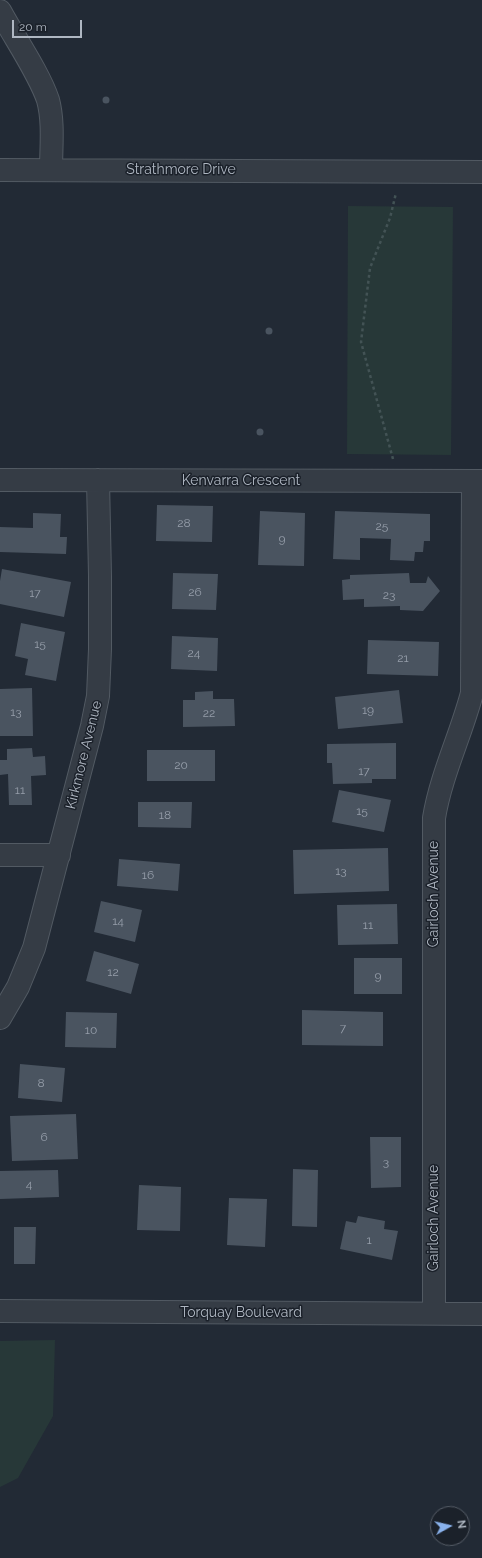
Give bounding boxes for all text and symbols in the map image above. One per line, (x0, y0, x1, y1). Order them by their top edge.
scale bar (14, 12, 84, 38)
text: 20 m (19, 20, 47, 34)
street label: Strathmore Drive (126, 162, 236, 178)
street label: Kenvarra Crescent (182, 473, 300, 489)
house number: 28 (177, 516, 191, 530)
house number: 25 (376, 519, 388, 533)
house number: 9 (278, 532, 286, 546)
house number: 26 (188, 585, 202, 599)
house number: 17 (29, 586, 41, 600)
house number: 23 (383, 588, 395, 602)
house number: 15 (34, 637, 46, 651)
house number: 24 (188, 646, 200, 660)
house number: 21 (397, 651, 409, 665)
street label: Kirkmore Avenue (62, 699, 106, 811)
house number: 19 (362, 703, 374, 717)
house number: 13 (10, 705, 22, 719)
house number: 22 (203, 706, 215, 720)
house number: 20 (174, 758, 188, 772)
house number: 17 (358, 764, 370, 778)
house number: 11 (15, 783, 25, 797)
house number: 15 (356, 804, 368, 818)
house number: 18 (159, 808, 171, 822)
street label: Gairloch Avenue (426, 841, 442, 947)
house number: 13 (335, 864, 347, 878)
house number: 16 (142, 868, 154, 882)
house number: 14 (112, 914, 124, 928)
house number: 11 (363, 918, 373, 932)
house number: 12 (107, 965, 119, 979)
house number: 9 (374, 969, 382, 983)
house number: 7 (340, 1021, 346, 1035)
house number: 10 (85, 1023, 97, 1037)
house number: 8 (37, 1076, 45, 1090)
house number: 6 (40, 1130, 48, 1144)
house number: 3 (383, 1155, 389, 1169)
street label: Gairloch Avenue (426, 1165, 442, 1271)
house number: 4 (26, 1177, 32, 1191)
house number: 1 (366, 1233, 372, 1247)
street label: Torquay Boulevard (180, 1305, 302, 1321)
north arrow (430, 1506, 470, 1546)
text: N (454, 1519, 468, 1529)

